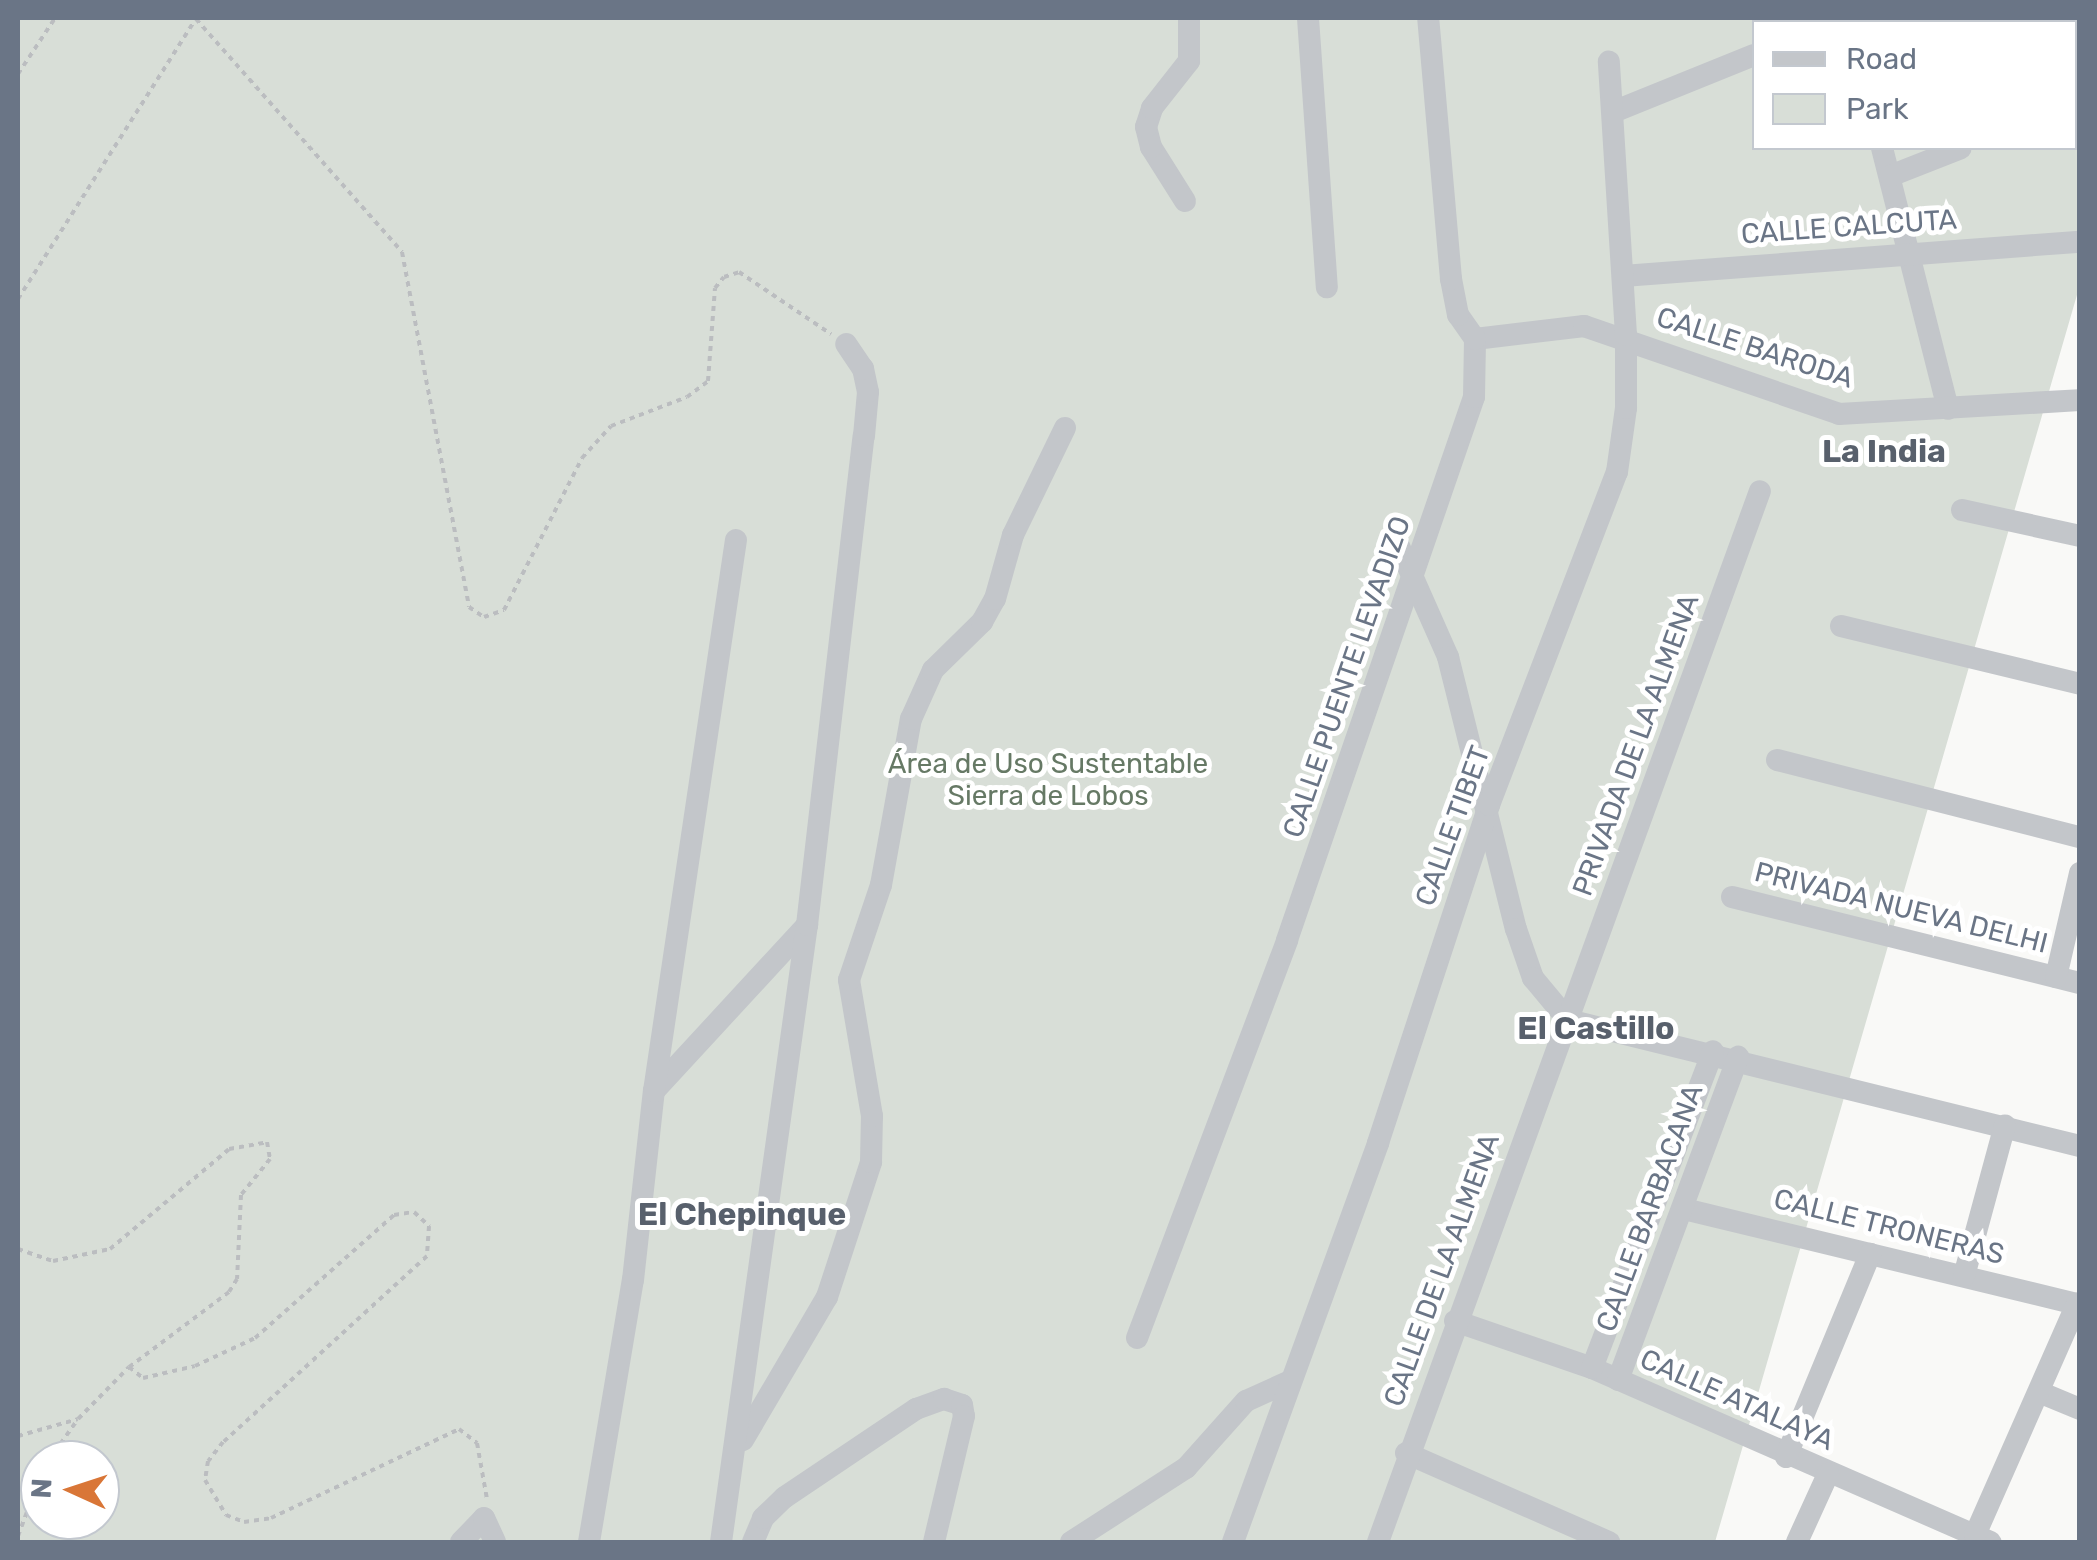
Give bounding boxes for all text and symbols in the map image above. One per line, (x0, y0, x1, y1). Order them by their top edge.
legend (1752, 20, 2077, 150)
text: Road (1846, 41, 1917, 77)
text: Park (1846, 91, 1908, 127)
street label: CALLE CALCUTA (1740, 203, 1958, 251)
street label: CALLE BARODA (1652, 300, 1858, 396)
district label: La India (1822, 432, 1946, 470)
street label: CALLE PUENTE LEVADIZO (1276, 512, 1418, 842)
street label: PRIVADA DE LA ALMENA (1565, 589, 1707, 901)
street label: CALLE TIBET (1408, 741, 1498, 911)
park label: Área de Uso Sustentable Sierra de Lobos (888, 747, 1208, 813)
street label: PRIVADA NUEVA DELHI (1750, 855, 2052, 961)
district label: El Castillo (1517, 1009, 1675, 1047)
street label: CALLE BARBACANA (1590, 1080, 1710, 1336)
street label: CALLE DE LA ALMENA (1377, 1128, 1507, 1412)
street label: CALLE TRONERAS (1770, 1182, 2008, 1272)
district label: El Chepinque (638, 1195, 846, 1233)
street label: CALLE ATALAYA (1634, 1342, 1840, 1458)
north arrow (20, 1440, 120, 1540)
text: N (25, 1478, 59, 1499)

